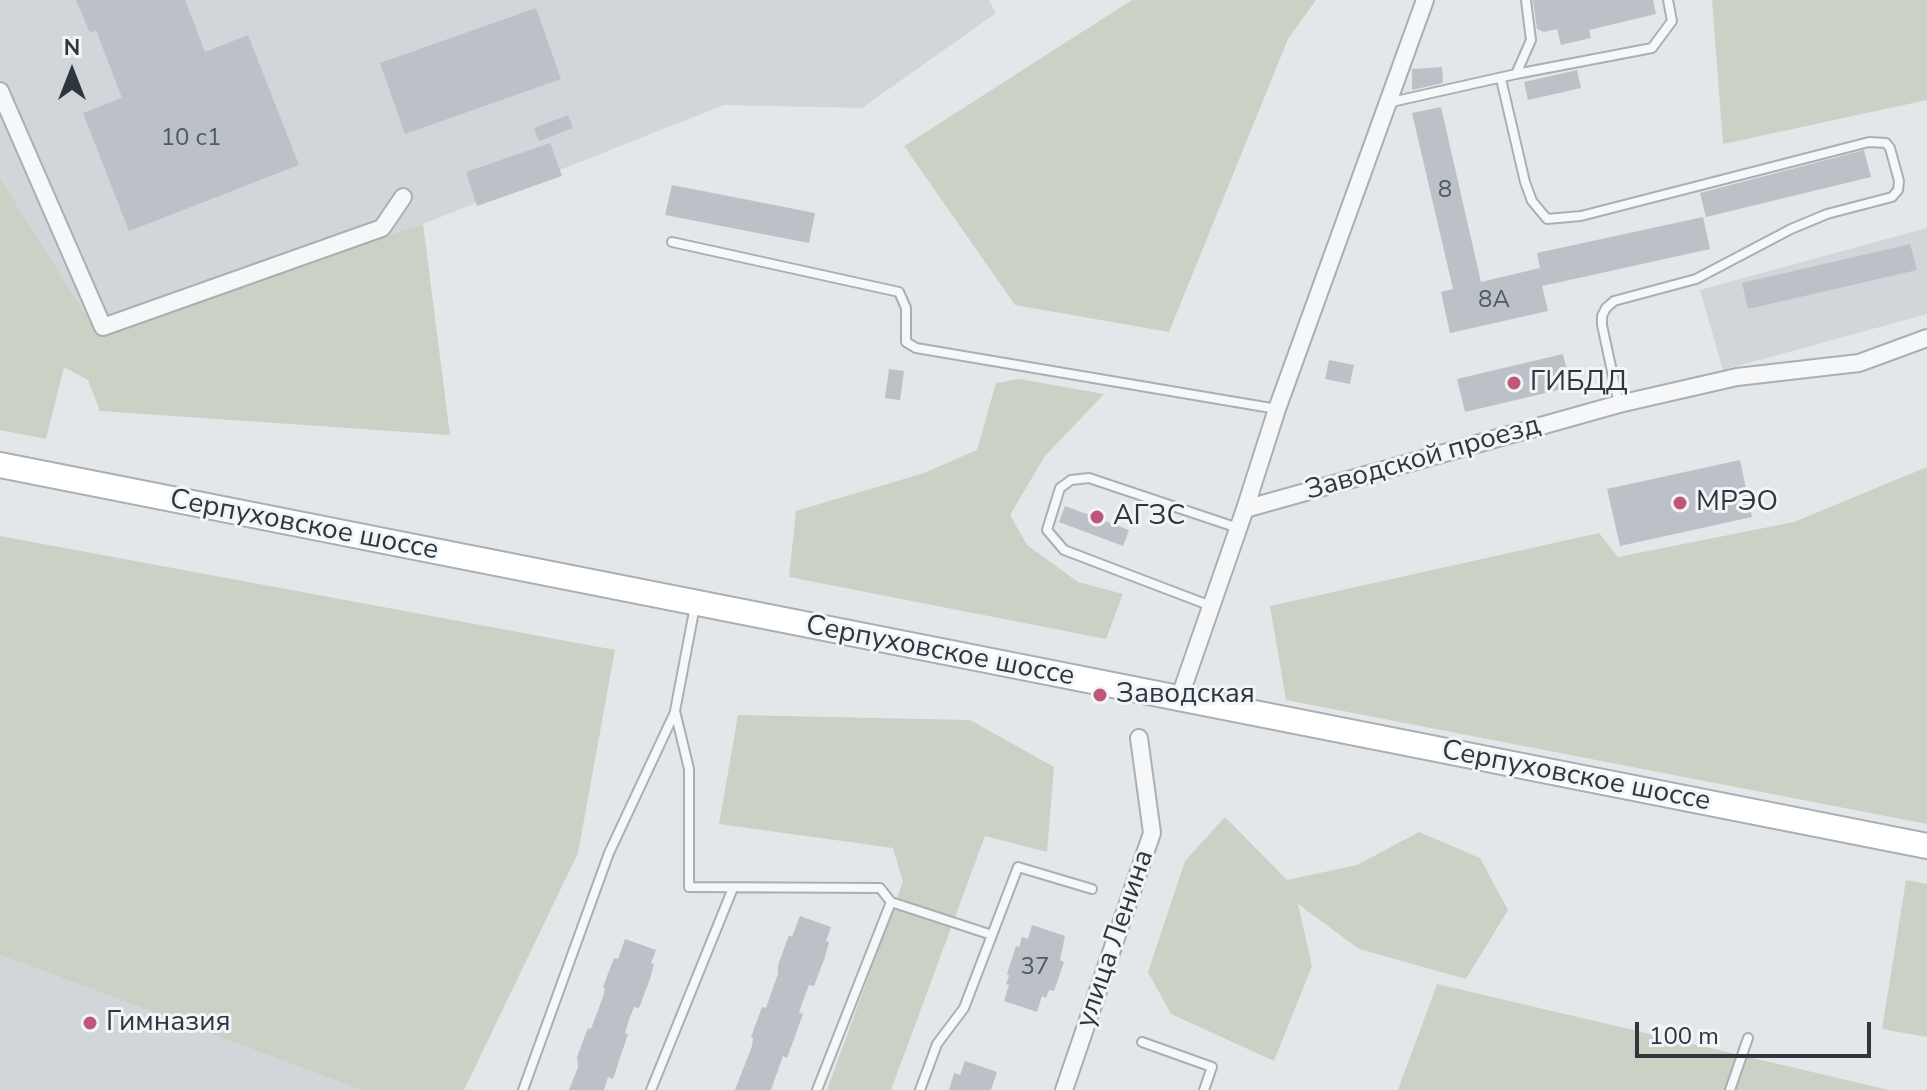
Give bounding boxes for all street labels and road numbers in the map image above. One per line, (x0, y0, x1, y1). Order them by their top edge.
street label: Заводской проезд (1302, 409, 1544, 509)
street label: Серпуховское шоссе (167, 483, 441, 569)
street label: Серпуховское шоссе (803, 609, 1077, 695)
street label: Серпуховское шоссе (1439, 734, 1713, 820)
street label: улица Ленина (1070, 846, 1162, 1032)

